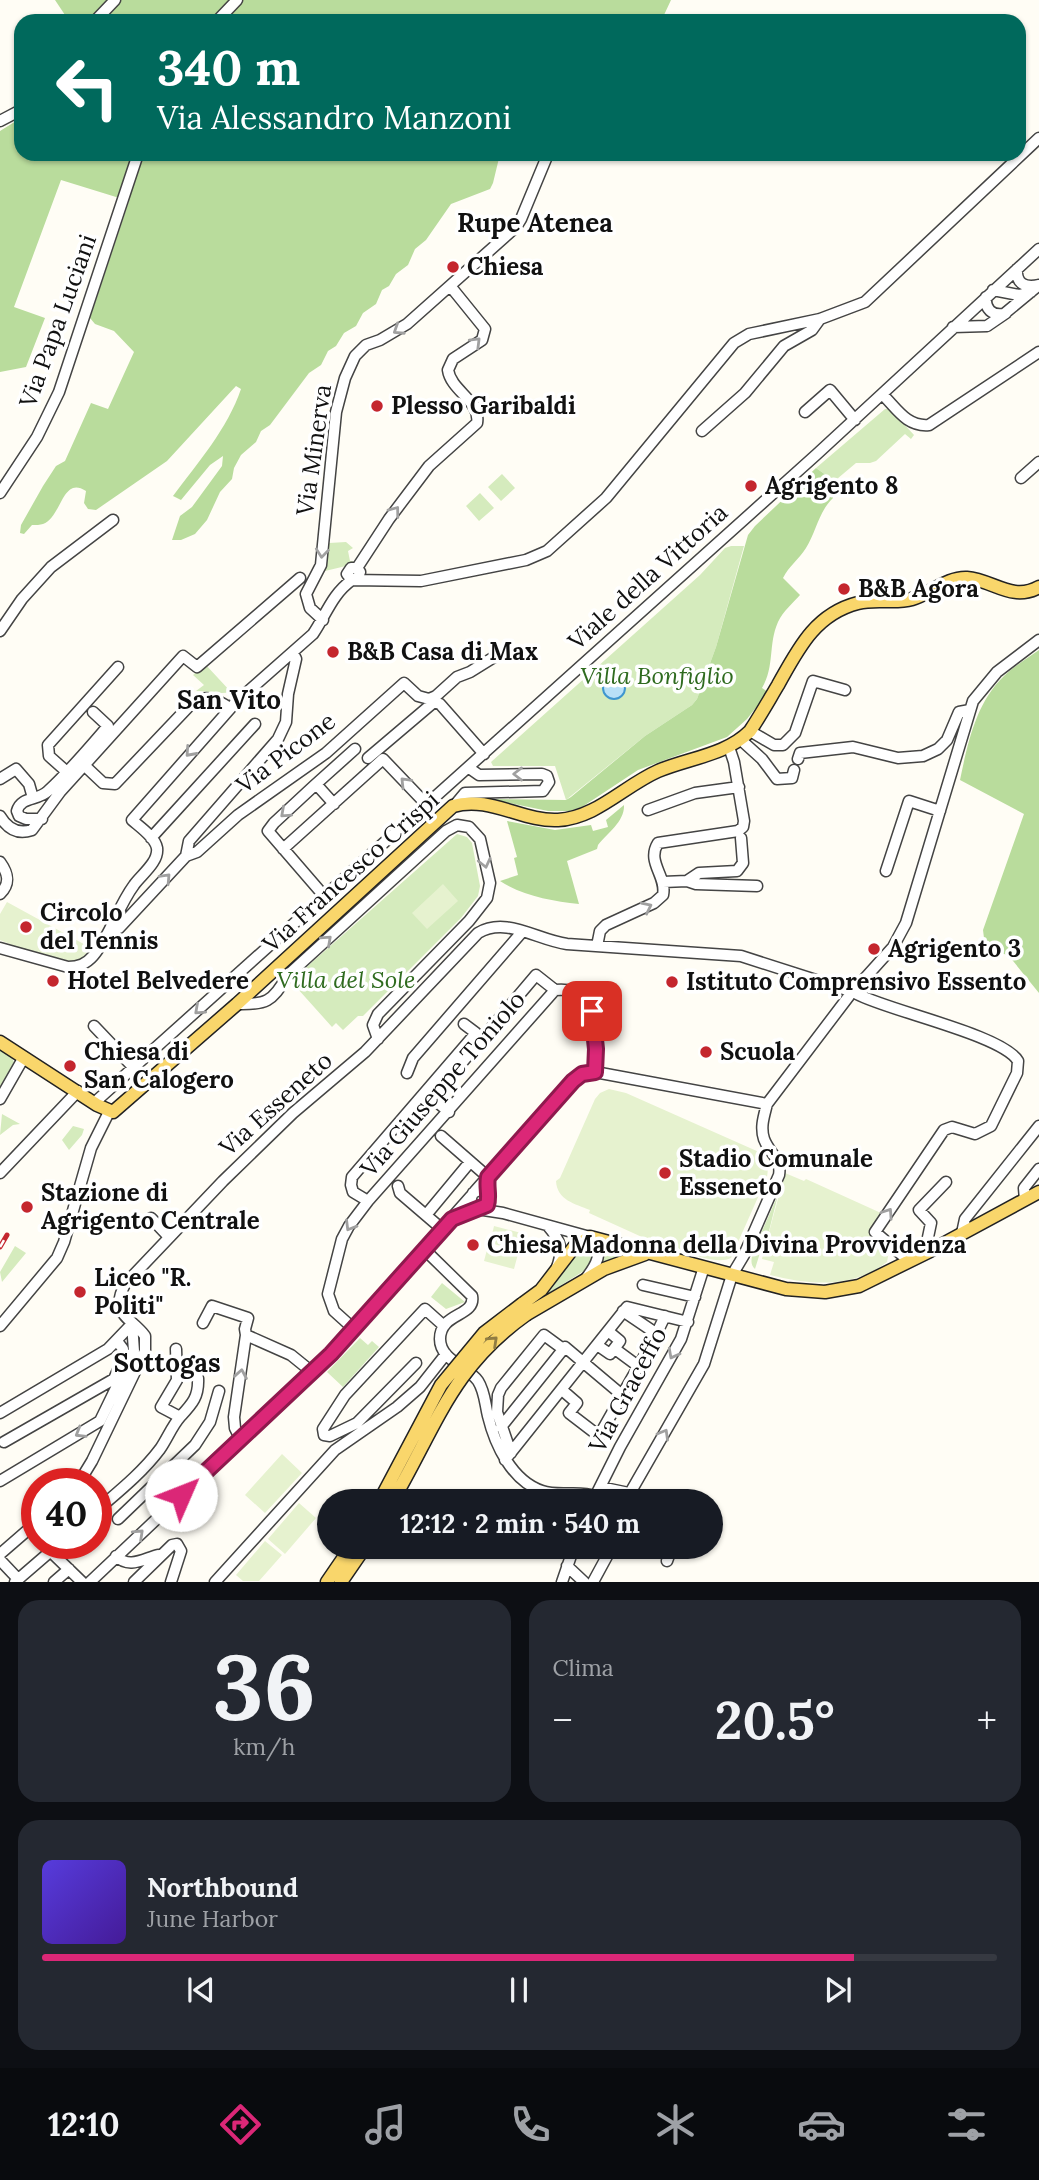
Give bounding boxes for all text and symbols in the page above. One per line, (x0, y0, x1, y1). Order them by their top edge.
text: 340 m (157, 36, 300, 98)
icon: left (42, 42, 133, 133)
text: Via Alessandro Manzoni (157, 97, 511, 138)
district label: Rupe Atenea (457, 206, 613, 239)
street label: Via Papa Luciani (12, 230, 103, 413)
place label: Chiesa (467, 251, 544, 282)
marker: Chiesa (445, 259, 461, 275)
one-way arrow (393, 321, 406, 334)
one-way arrow (468, 338, 481, 350)
street label: Via Minerva (289, 382, 338, 518)
place label: Plesso Garibaldi (391, 390, 576, 421)
marker: Plesso Garibaldi (369, 398, 385, 414)
place label: Agrigento 8 (765, 470, 898, 501)
marker: Agrigento 8 (743, 478, 759, 494)
street label: Viale della Vittoria (561, 497, 734, 657)
one-way arrow (386, 506, 399, 519)
one-way arrow (315, 547, 330, 558)
place label: B&B Agora (858, 573, 979, 604)
marker: B&B Agora (836, 581, 852, 597)
place label: B&B Casa di Max (347, 636, 538, 667)
marker: B&B Casa di Max (325, 644, 341, 660)
park label: Villa Bonfiglio (580, 660, 734, 691)
district label: San Vito (177, 683, 281, 716)
street label: Via Picone (229, 705, 341, 801)
one-way arrow (186, 744, 198, 757)
one-way arrow (512, 766, 523, 782)
one-way arrow (400, 777, 413, 790)
street label: Via Francesco Crispi (255, 784, 445, 960)
one-way arrow (280, 805, 293, 817)
one-way arrow (477, 856, 492, 868)
one-way arrow (158, 873, 170, 886)
place label: Circolo del Tennis (40, 897, 158, 956)
one-way arrow (640, 901, 652, 915)
marker: Circolo del Tennis (18, 919, 34, 935)
place label: Agrigento 3 (888, 933, 1021, 964)
one-way arrow (319, 936, 332, 948)
marker: Agrigento 3 (866, 941, 882, 957)
park label: Villa del Sole (277, 964, 415, 995)
place label: Hotel Belvedere (67, 965, 249, 996)
place label: Istituto Comprensivo Essento (686, 966, 1026, 997)
marker: Hotel Belvedere (45, 973, 61, 989)
marker: Istituto Comprensivo Essento (664, 974, 680, 990)
pin (562, 981, 622, 1041)
street label: Via Giuseppe Toniolo (353, 984, 532, 1184)
icon: arrive (573, 992, 611, 1030)
one-way arrow (194, 1001, 207, 1014)
place label: Chiesa di San Calogero (84, 1036, 234, 1095)
place label: Scuola (720, 1036, 796, 1067)
marker: Scuola (698, 1044, 714, 1060)
street label: Via Esseneto (212, 1045, 339, 1163)
marker: Chiesa di San Calogero (62, 1058, 78, 1074)
place label: Stadio Comunale Esseneto (679, 1143, 873, 1202)
marker: Stadio Comunale Esseneto (657, 1165, 673, 1181)
place label: Stazione di Agrigento Centrale (41, 1177, 260, 1236)
marker: Stazione di Agrigento Centrale (19, 1199, 35, 1215)
one-way arrow (879, 1207, 892, 1220)
one-way arrow (345, 1219, 358, 1232)
place label: Chiesa Madonna della Divina Provvidenza (487, 1229, 967, 1260)
marker: Chiesa Madonna della Divina Provvidenza (465, 1237, 481, 1253)
place label: Liceo "R. Politi" (94, 1262, 191, 1321)
marker: Liceo "R. Politi" (72, 1284, 88, 1300)
street label: Via Graceffo (581, 1322, 674, 1459)
one-way arrow (485, 1337, 498, 1349)
district label: Sottogas (113, 1346, 221, 1379)
one-way arrow (668, 1347, 681, 1360)
one-way arrow (233, 1368, 248, 1380)
one-way arrow (74, 1425, 87, 1438)
one-way arrow (655, 1429, 668, 1442)
position arrow (144, 1458, 218, 1532)
speed limit sign: 40 (21, 1468, 112, 1559)
text: 12:12 · 2 min · 540 m (400, 1507, 640, 1540)
one-way arrow (131, 1530, 144, 1542)
text: 36 (213, 1628, 316, 1745)
text: Clima (553, 1653, 614, 1682)
text: 20.5° (715, 1687, 835, 1753)
text: − (553, 1696, 573, 1744)
text: + (977, 1696, 997, 1744)
text: km/h (233, 1732, 295, 1761)
text: Northbound (147, 1871, 298, 1904)
text: June Harbor (147, 1904, 278, 1933)
icon: previous (182, 1971, 220, 2009)
icon: pause (500, 1971, 538, 2009)
icon: next (819, 1971, 857, 2009)
icon: directions (216, 2100, 265, 2149)
icon: music (361, 2100, 410, 2149)
icon: phone (506, 2100, 555, 2149)
icon: climate (651, 2100, 700, 2149)
icon: car (797, 2100, 846, 2149)
icon: filters (942, 2100, 991, 2149)
text: 12:10 (48, 2104, 120, 2145)

